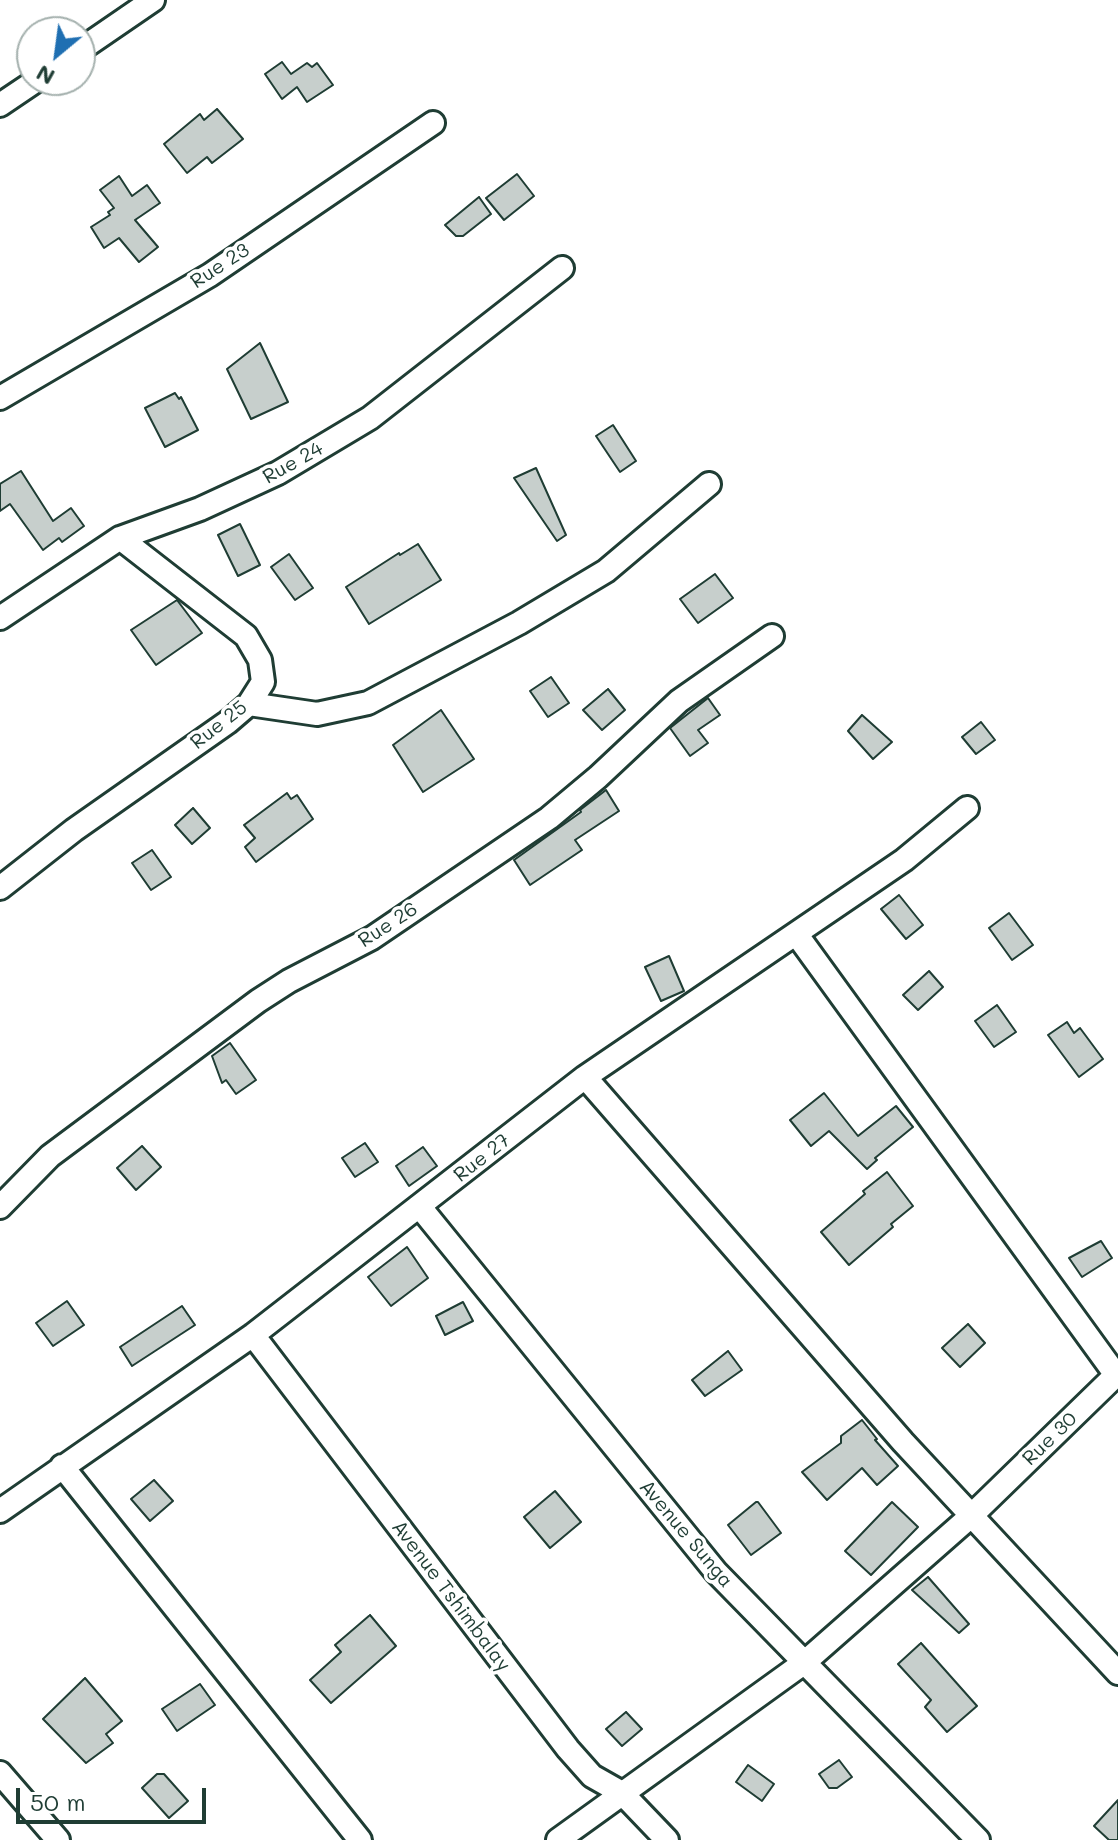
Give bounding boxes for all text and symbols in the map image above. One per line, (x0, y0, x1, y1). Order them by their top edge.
north arrow (16, 16, 96, 96)
text: N (31, 59, 59, 92)
street label: Rue 23 (186, 238, 254, 294)
street label: Rue 24 (259, 437, 327, 489)
street label: Rue 25 (186, 695, 252, 755)
street label: Rue 26 (354, 897, 422, 953)
street label: Rue 27 (449, 1129, 515, 1187)
street label: Rue 30 (1018, 1407, 1082, 1471)
street label: Avenue Sunga (634, 1475, 738, 1593)
street label: Avenue Tshimbalay (386, 1516, 516, 1676)
scale bar (20, 1772, 210, 1822)
text: 50 m (30, 1786, 86, 1817)

